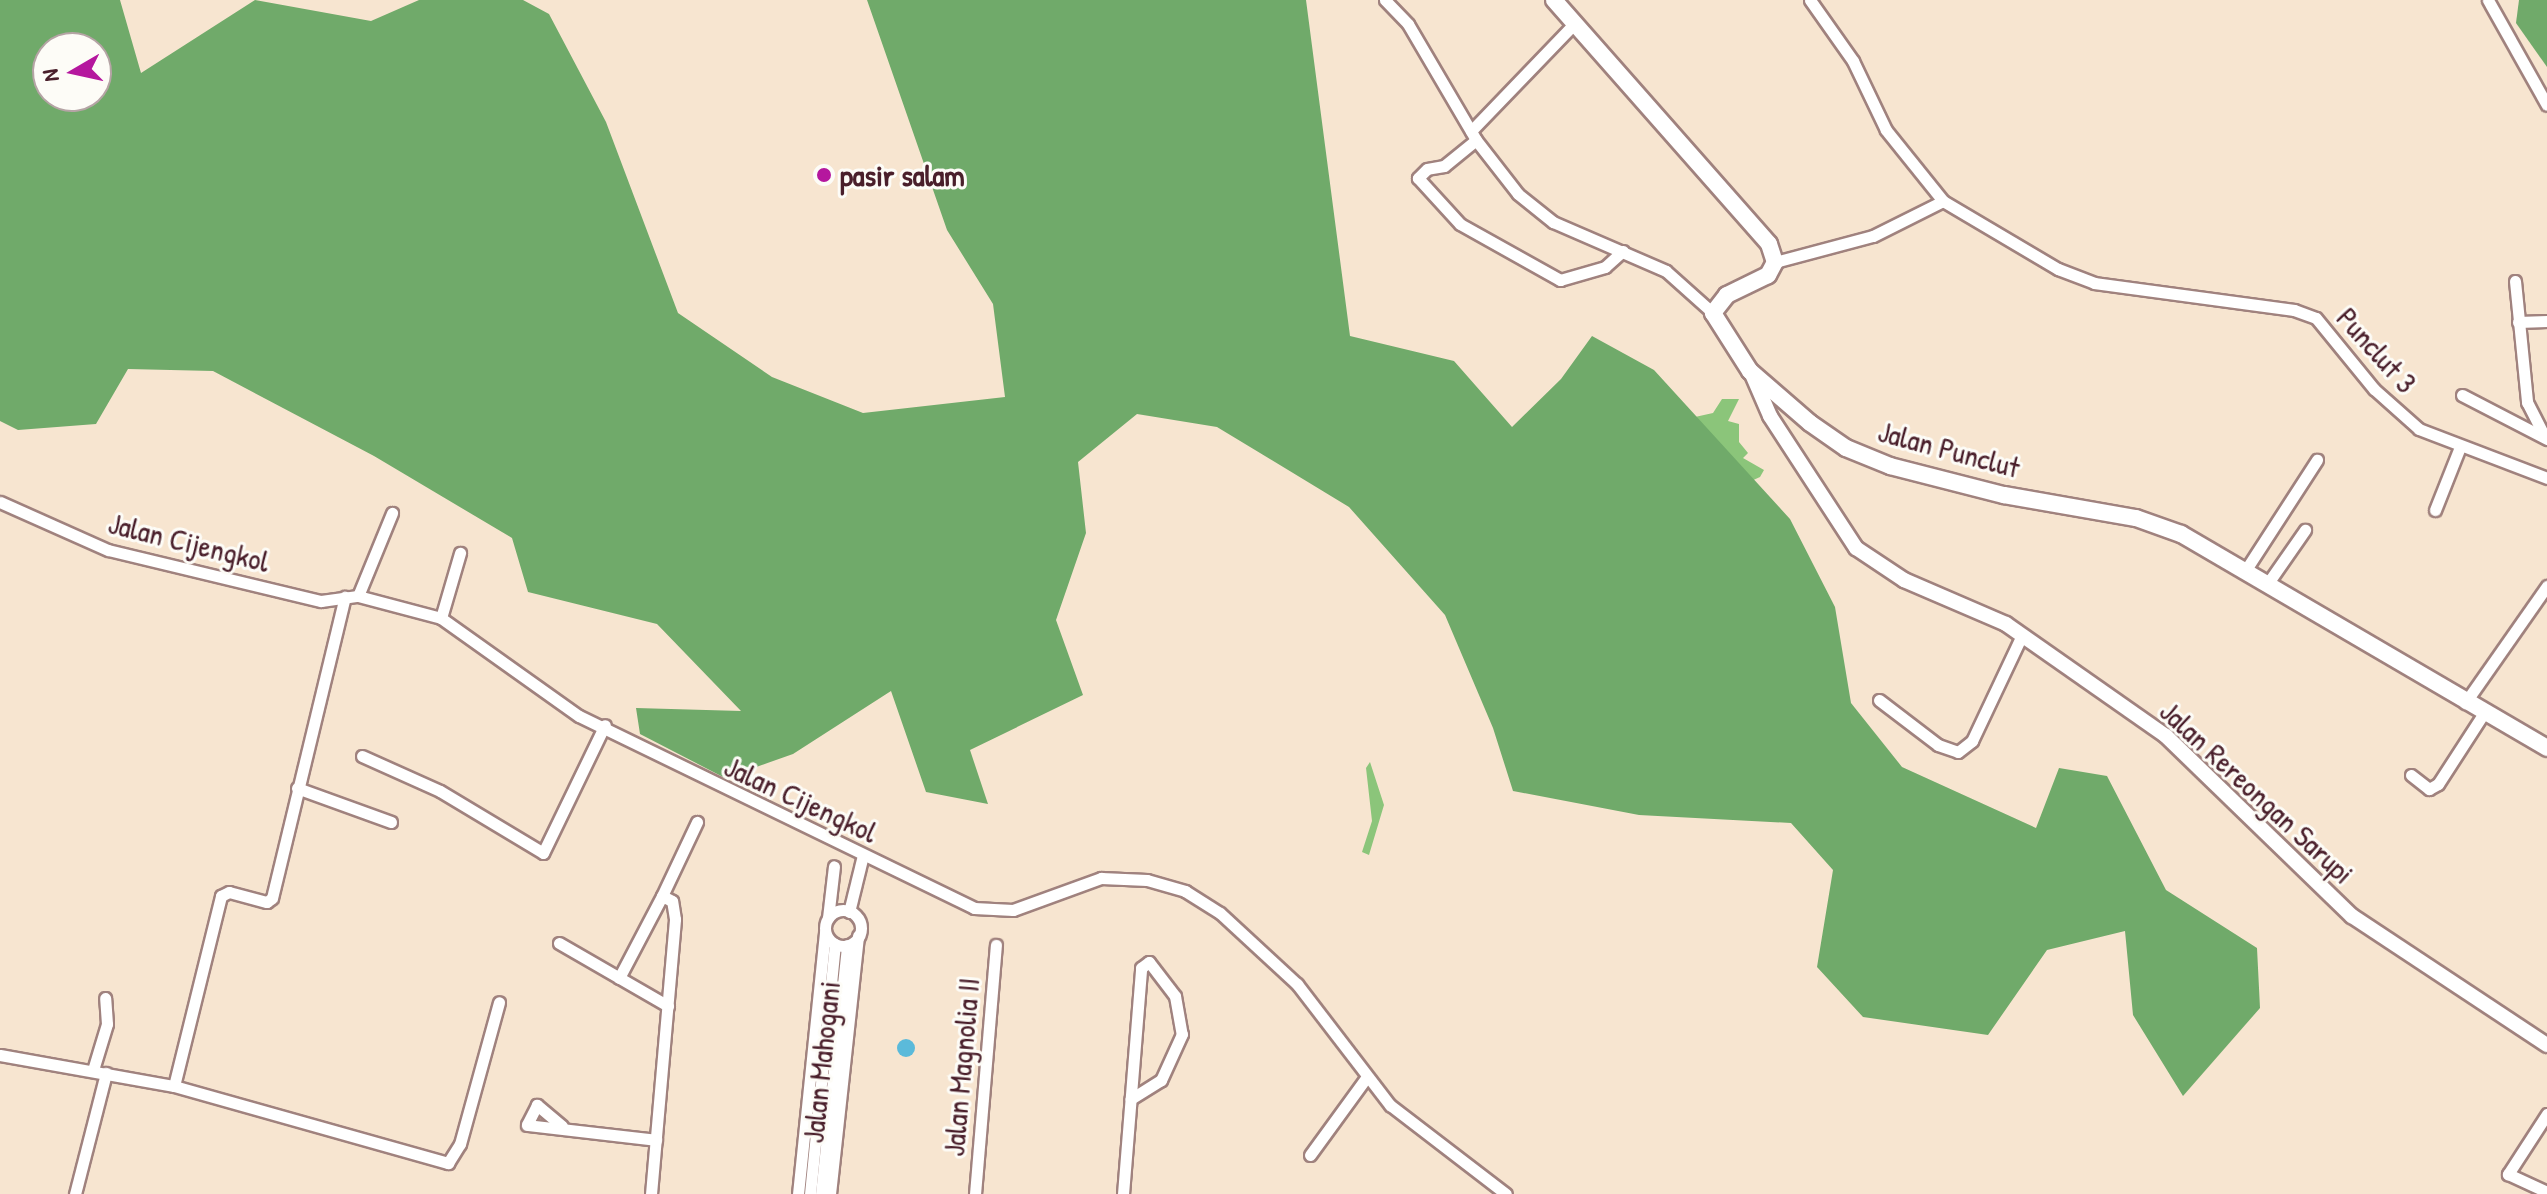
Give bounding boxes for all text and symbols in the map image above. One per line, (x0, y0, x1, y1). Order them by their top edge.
north arrow (32, 32, 112, 112)
text: N (35, 67, 66, 84)
place label: pasir salam (840, 157, 965, 193)
marker: pasir salam (815, 166, 833, 184)
street label: Punclut 3 (2329, 300, 2425, 400)
street label: Jalan Punclut (1874, 413, 2024, 485)
street label: Jalan Cijengkol (105, 505, 273, 579)
street label: Jalan Rereongan Sarupi (2153, 693, 2361, 891)
street label: Jalan Cijengkol (719, 748, 883, 850)
street label: Jalan Magnolia II (935, 976, 987, 1158)
street label: Jalan Mahogani (795, 979, 847, 1145)

